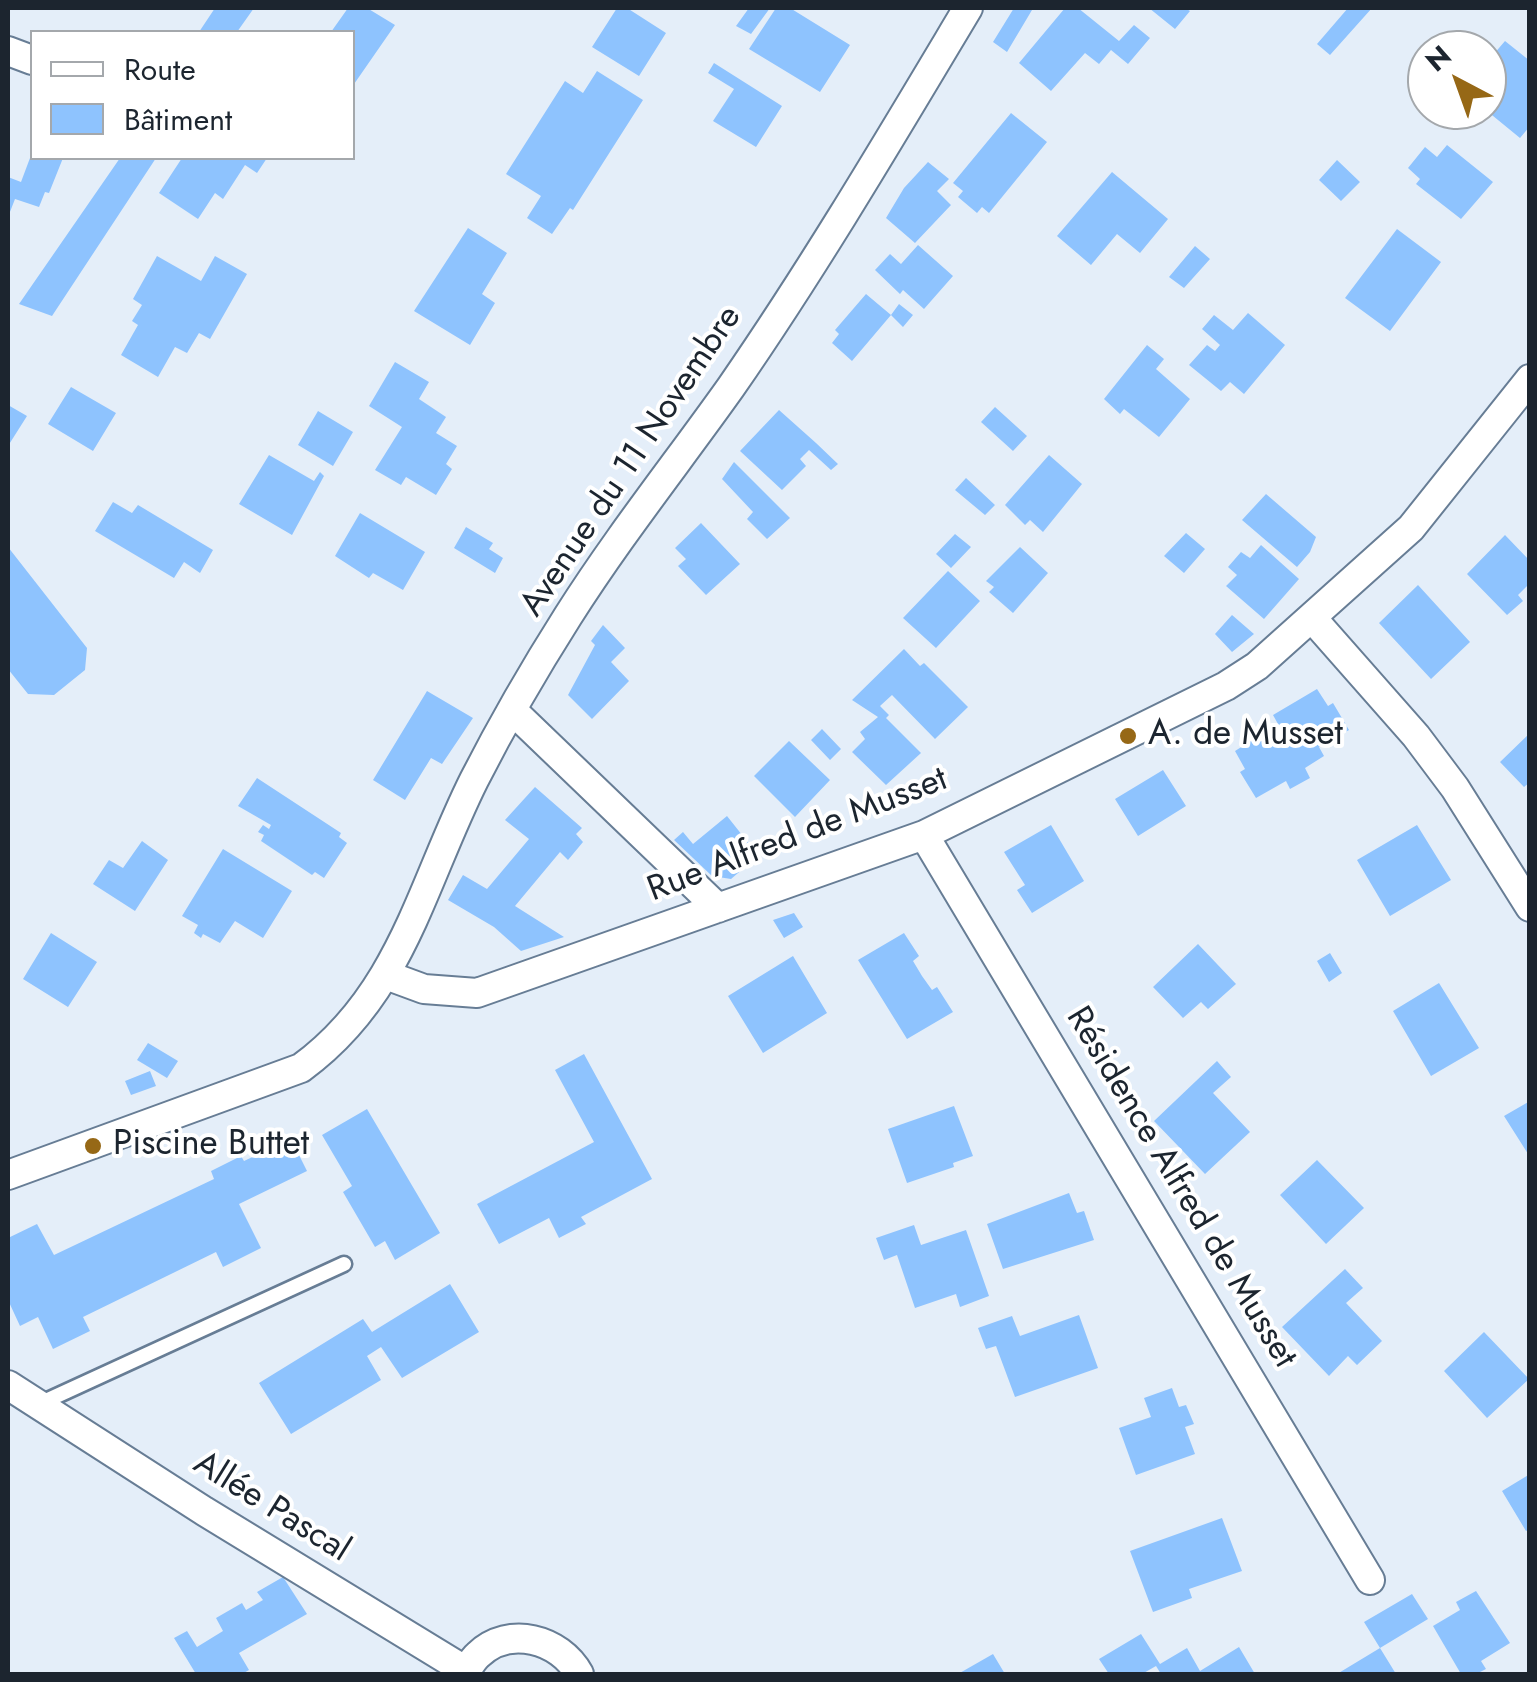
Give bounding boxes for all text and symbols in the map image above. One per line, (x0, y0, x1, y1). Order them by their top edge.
legend (30, 30, 355, 160)
north arrow (1407, 30, 1507, 130)
text: N (1416, 36, 1460, 81)
text: Route (124, 48, 196, 91)
text: Bâtiment (124, 98, 232, 141)
street label: Avenue du 11 Novembre (512, 299, 752, 625)
place label: A. de Musset (1148, 715, 1343, 757)
marker: A. de Musset (1117, 725, 1139, 747)
street label: Rue Alfred de Musset (642, 760, 954, 912)
street label: Résidence Alfred de Musset (1056, 1000, 1304, 1376)
place label: Piscine Buttet (113, 1125, 309, 1167)
marker: Piscine Buttet (82, 1135, 104, 1157)
street label: Allée Pascal (185, 1443, 357, 1573)

